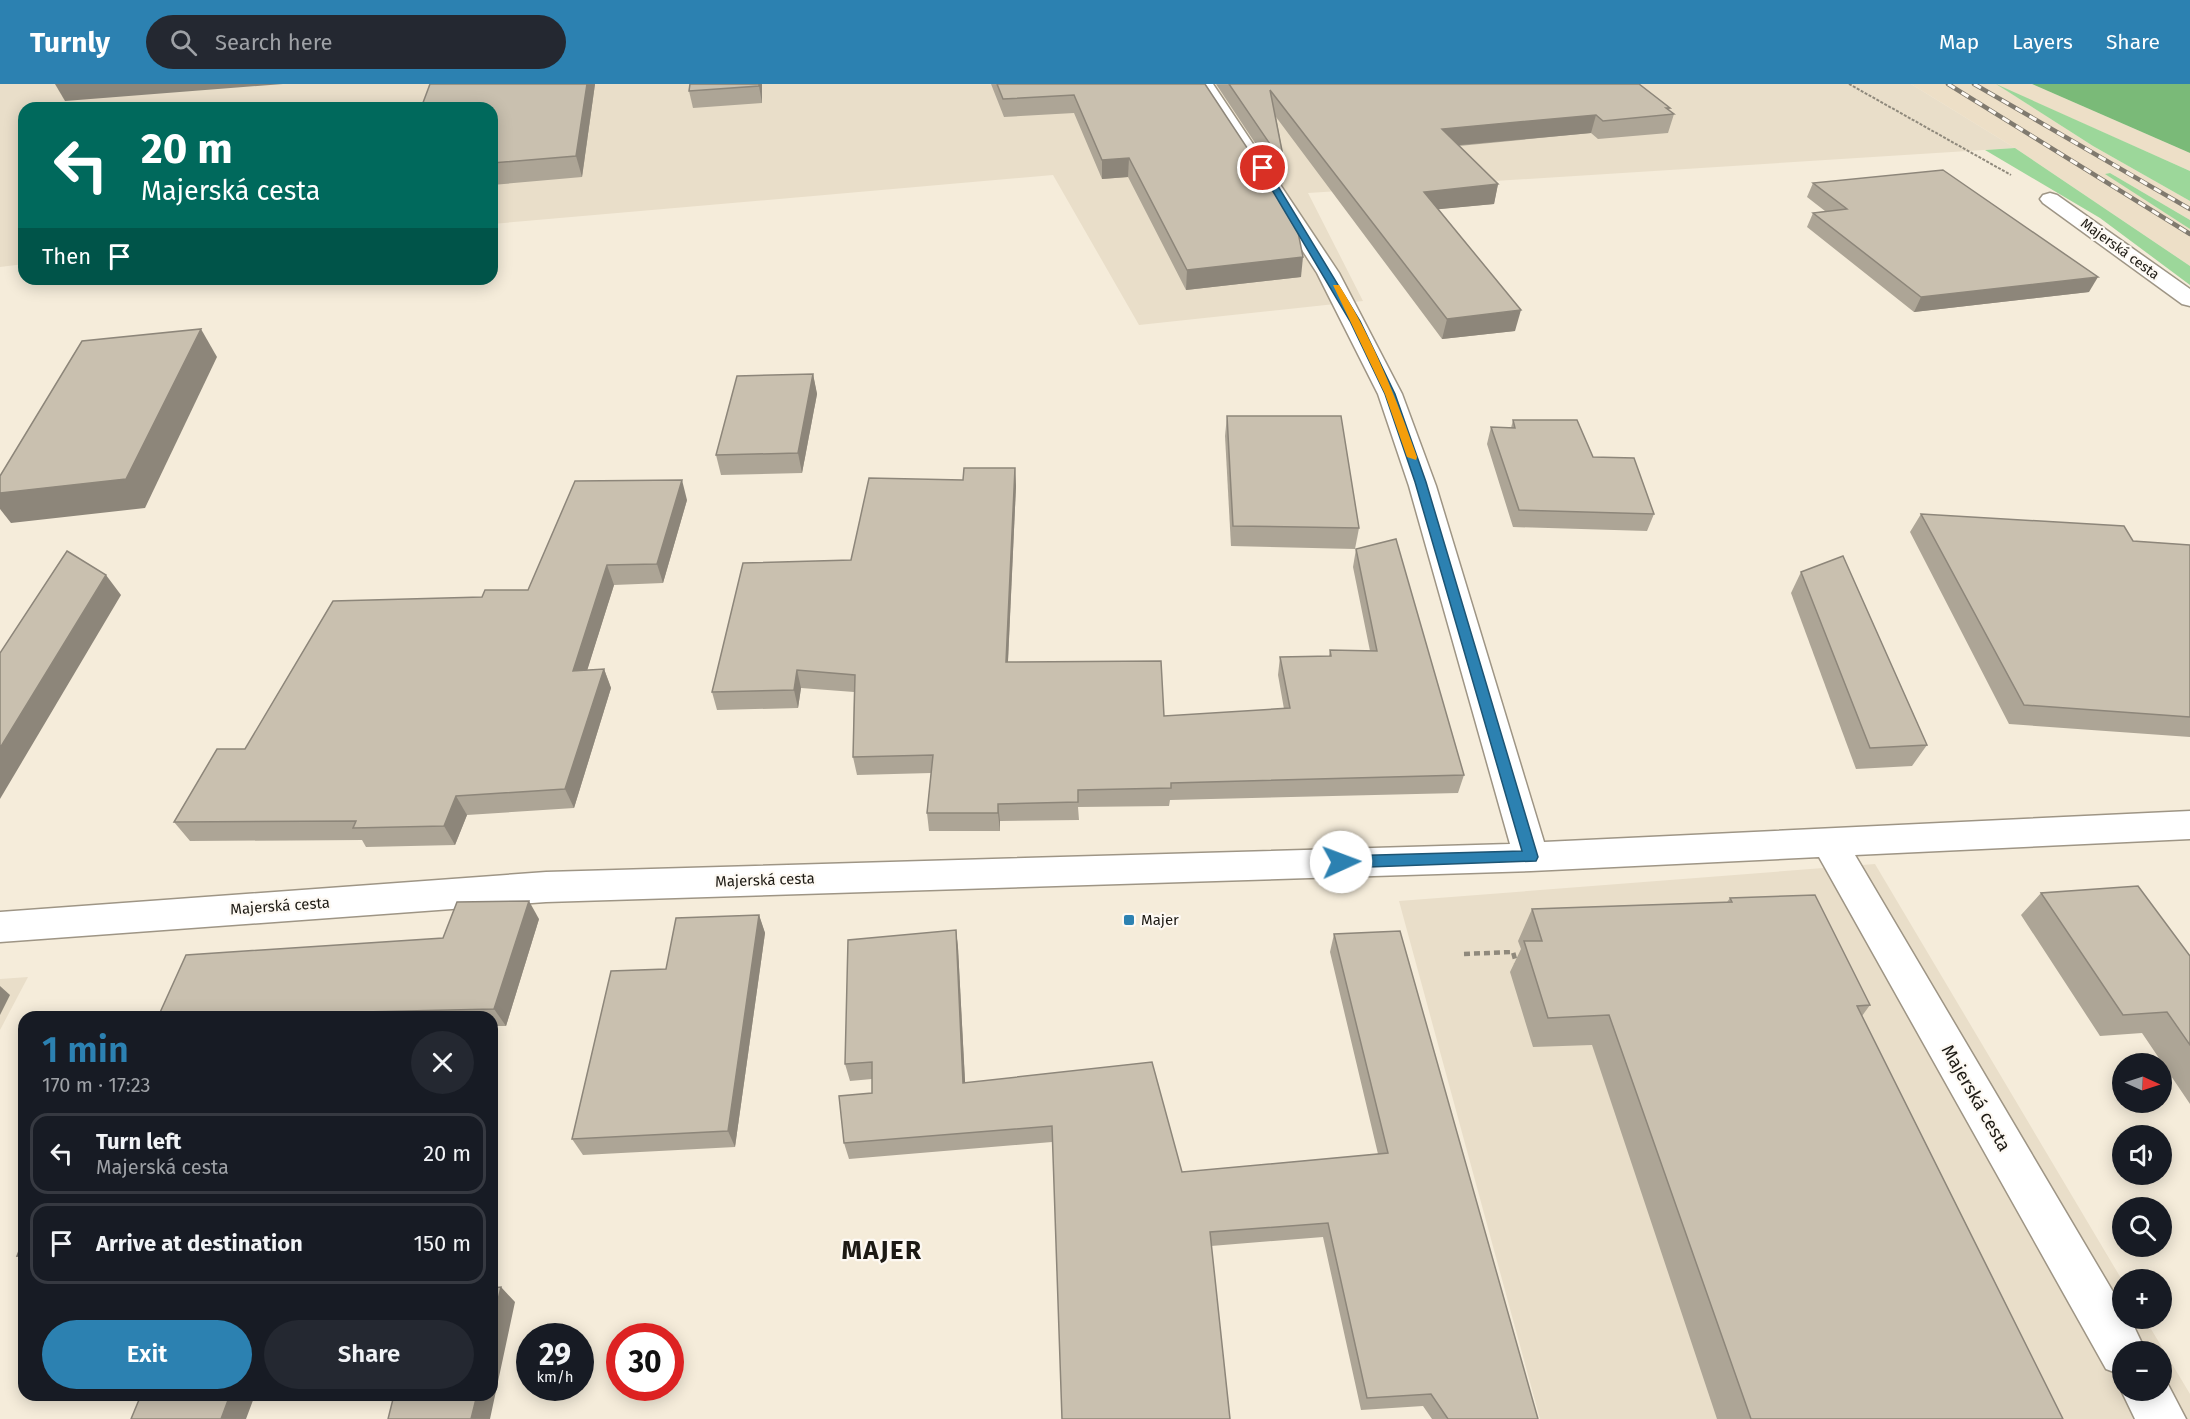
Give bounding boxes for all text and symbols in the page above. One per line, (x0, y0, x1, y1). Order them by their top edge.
search box (146, 15, 566, 69)
text: Turnly (30, 26, 110, 59)
icon: search (167, 26, 200, 59)
text: Search here (215, 29, 332, 56)
text: Map (1939, 29, 1979, 55)
text: Layers (2012, 29, 2073, 55)
text: Share (2106, 29, 2160, 55)
text: 20 m (141, 124, 233, 174)
icon: left (42, 126, 120, 204)
pin (1237, 142, 1288, 193)
icon: arrive (1246, 151, 1279, 184)
text: Majerská cesta (141, 175, 321, 207)
street label: Majerská cesta (2077, 215, 2163, 283)
icon: arrive (103, 240, 136, 273)
text: Then (42, 243, 91, 270)
position arrow (1309, 830, 1373, 894)
street label: Majerská cesta (715, 869, 815, 891)
street label: Majerská cesta (230, 894, 330, 918)
place label: Majer (1141, 911, 1179, 929)
marker: Majer (1122, 913, 1136, 927)
text: 1 min (42, 1028, 129, 1072)
button: close (411, 1031, 474, 1094)
street label: Majerská cesta (1937, 1041, 2015, 1155)
north arrow (2112, 1053, 2172, 1113)
map controls (2112, 1053, 2172, 1401)
text: 170 m · 17:23 (42, 1073, 150, 1097)
button: sound (2112, 1125, 2172, 1185)
text: Turn left (96, 1128, 181, 1155)
icon: left (45, 1137, 78, 1170)
text: 20 m (423, 1140, 471, 1167)
text: Majerská cesta (96, 1155, 229, 1179)
button: search (2112, 1197, 2172, 1257)
icon: arrive (45, 1227, 78, 1260)
text: Arrive at destination (96, 1230, 303, 1257)
text: 150 m (413, 1230, 471, 1257)
district label: MAJER (841, 1235, 923, 1266)
button: + (2112, 1269, 2172, 1329)
button: Exit (42, 1320, 252, 1389)
button: Share (264, 1320, 474, 1389)
speed limit sign: 30 (606, 1323, 684, 1401)
text: 29 (539, 1337, 571, 1373)
button: − (2112, 1341, 2172, 1401)
text: km/h (536, 1368, 574, 1386)

